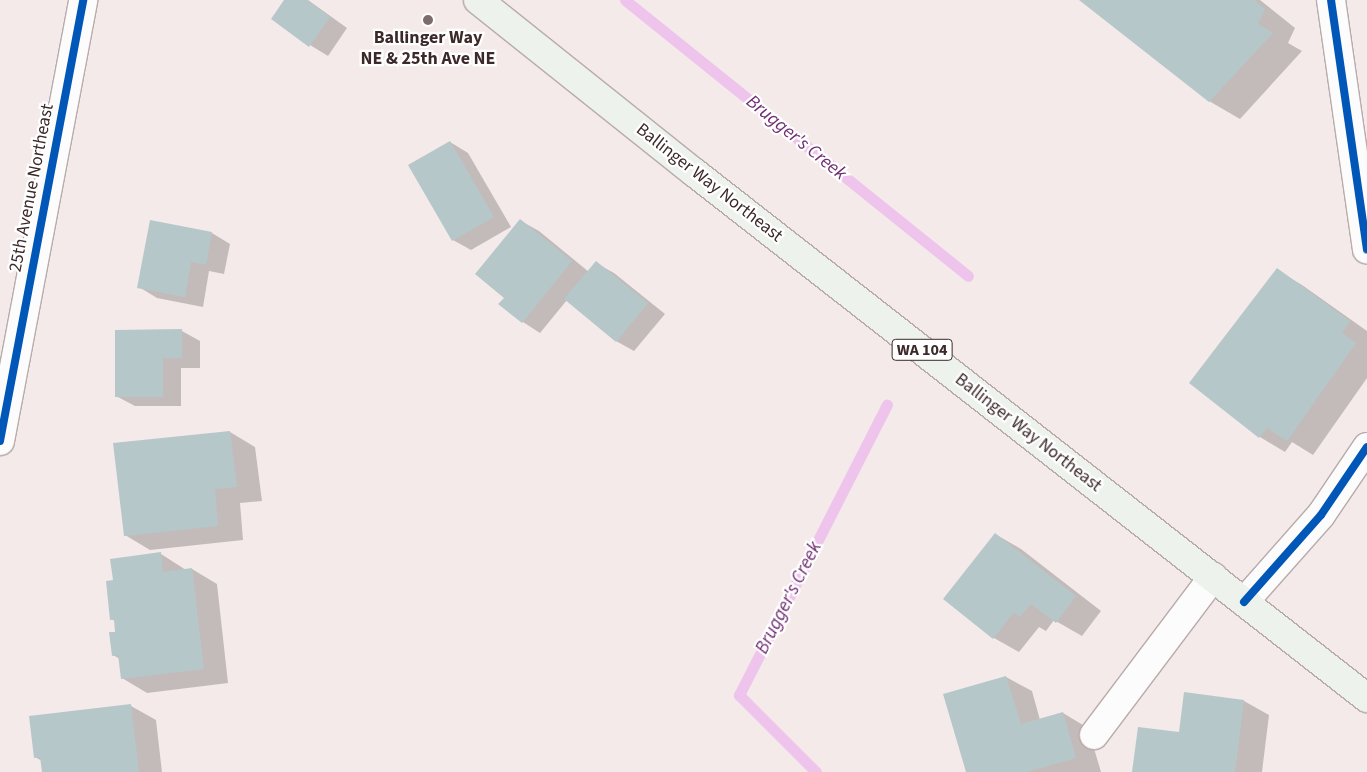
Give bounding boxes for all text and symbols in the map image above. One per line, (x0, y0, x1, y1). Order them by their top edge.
marker: Ballinger Way NE & 25th Ave NE (422, 14, 434, 26)
place label: Ballinger Way NE & 25th Ave NE (361, 28, 495, 70)
water label: Brugger's Creek (741, 91, 851, 185)
street label: 25th Avenue Northeast (5, 102, 59, 274)
street label: Ballinger Way Northeast (631, 119, 787, 247)
road number: WA 104 (891, 336, 953, 364)
street label: Ballinger Way Northeast (950, 369, 1106, 497)
water label: Brugger's Creek (751, 538, 827, 658)

